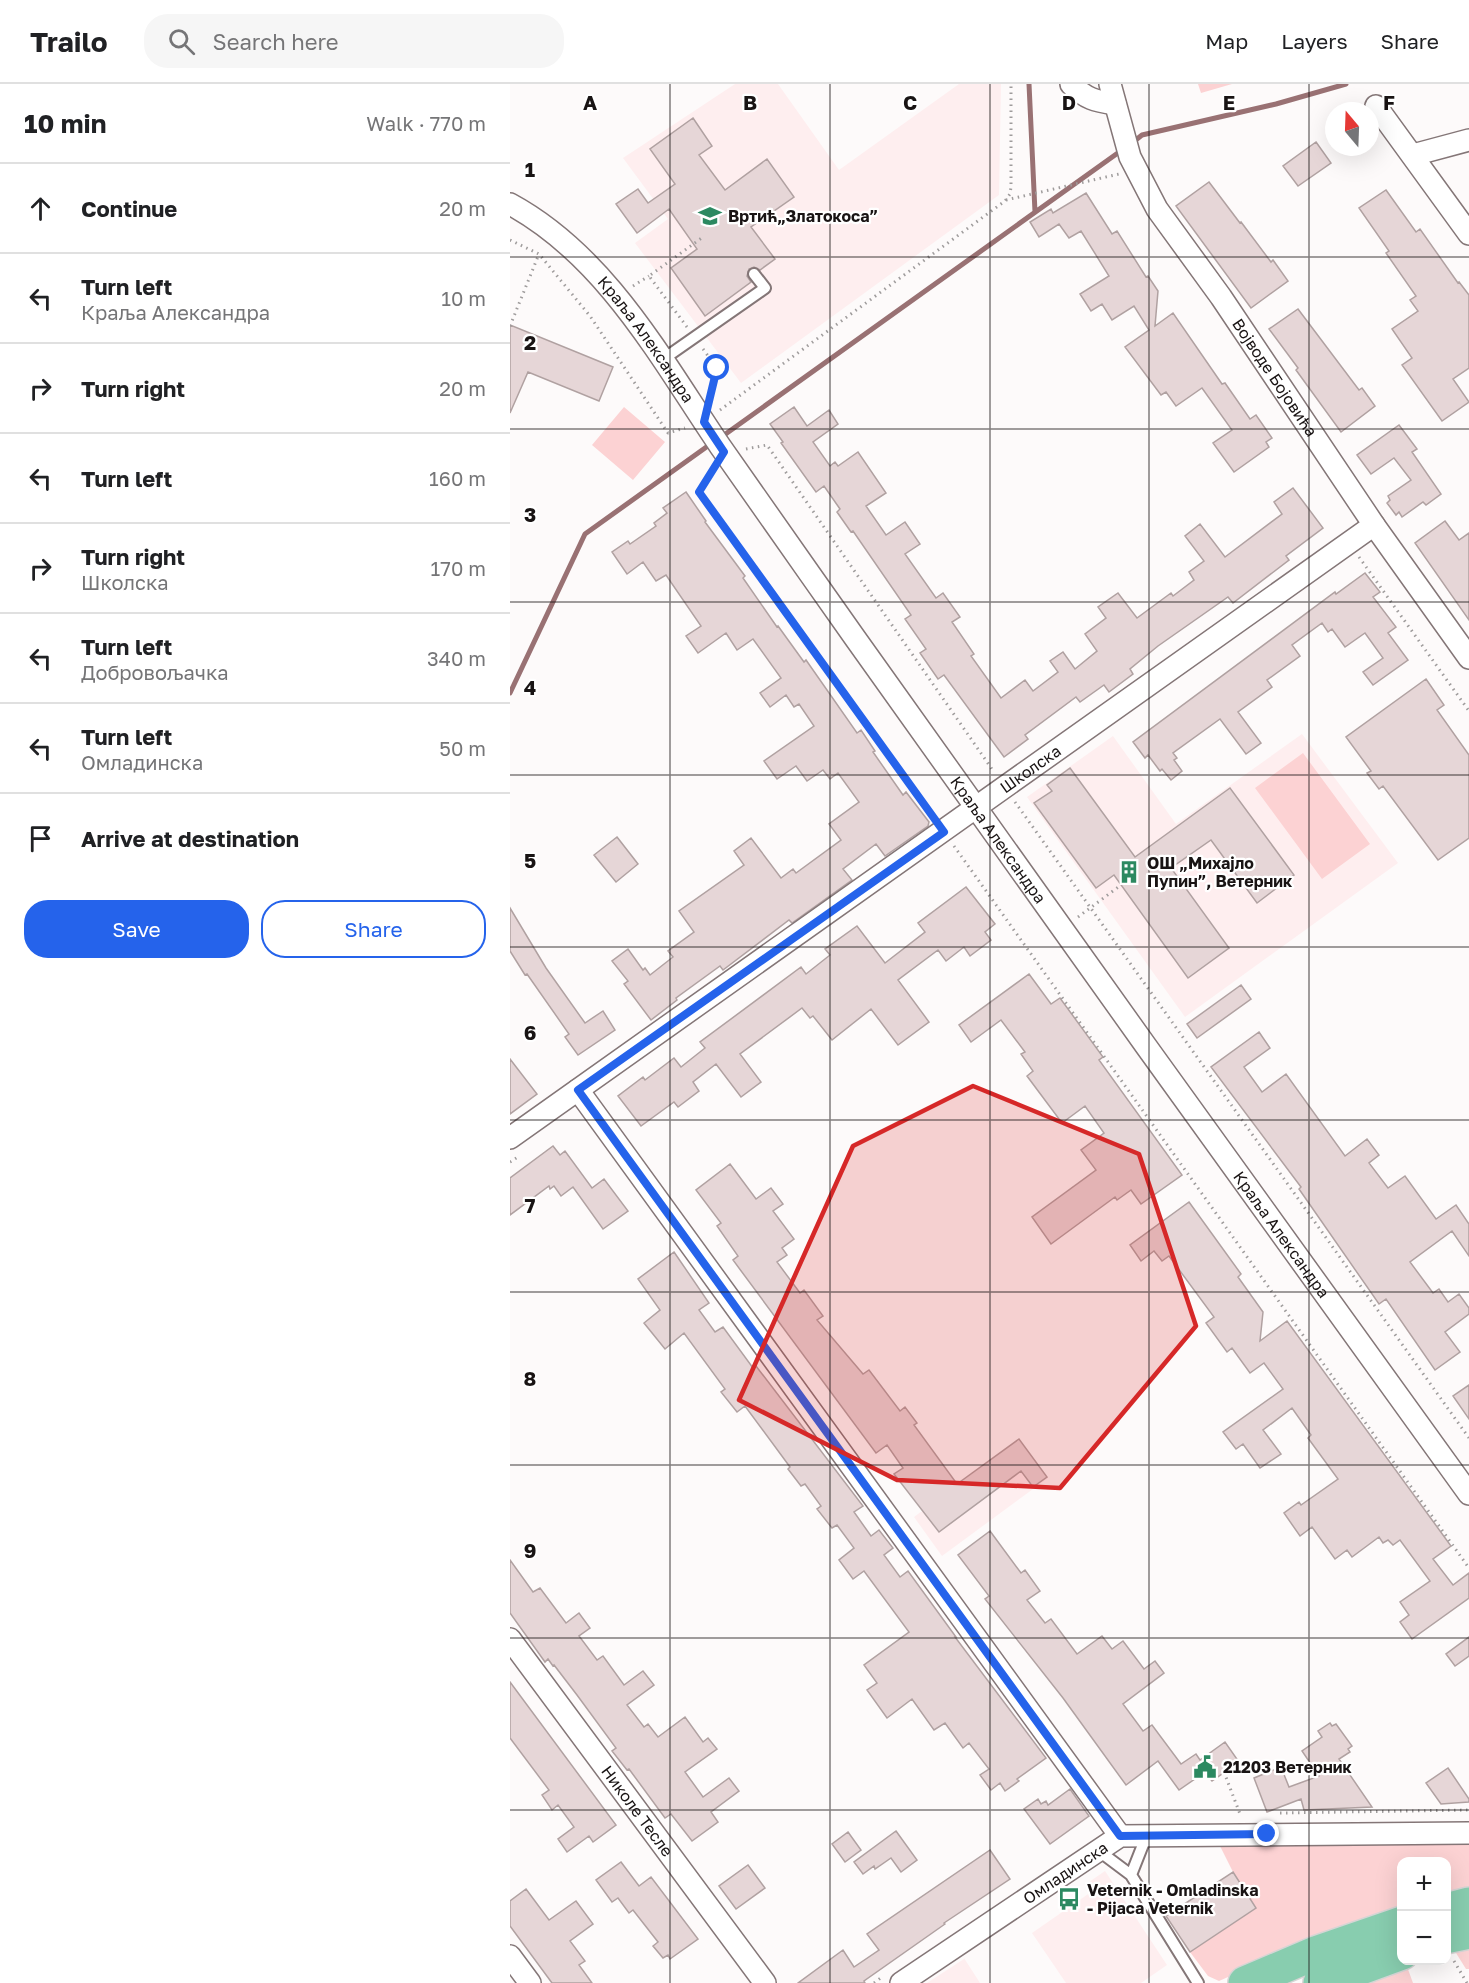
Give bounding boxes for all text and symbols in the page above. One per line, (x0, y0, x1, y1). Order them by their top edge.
search box (144, 14, 564, 68)
text: Trailo (30, 25, 108, 58)
icon: search (165, 25, 198, 58)
text: Search here (213, 28, 339, 55)
text: Map (1205, 28, 1248, 54)
text: Layers (1281, 28, 1348, 54)
text: Share (1381, 28, 1439, 54)
text: A (583, 90, 597, 114)
text: B (743, 90, 757, 114)
text: C (903, 90, 917, 114)
text: D (1062, 90, 1076, 114)
text: E (1223, 90, 1235, 114)
text: F (1383, 90, 1395, 114)
north arrow (1325, 102, 1379, 156)
text: 10 min (24, 108, 106, 139)
text: Walk · 770 m (366, 111, 486, 135)
text: 1 (525, 157, 535, 181)
icon: ahead (24, 192, 57, 225)
text: Continue (81, 195, 177, 222)
text: 20 m (439, 196, 486, 220)
school or university icon: Вртић„Златокоса” (697, 203, 723, 229)
place label: Вртић„Златокоса” (728, 206, 878, 226)
street label: Краља Александра (594, 272, 699, 406)
text: Turn left (81, 273, 172, 300)
icon: left (24, 282, 57, 315)
text: 10 m (441, 286, 486, 310)
text: Краља Александра (81, 300, 270, 324)
street label: Војводе Бојовића (1228, 315, 1322, 440)
text: 2 (524, 330, 536, 354)
route start (703, 354, 729, 380)
icon: right (24, 372, 57, 405)
text: Turn right (81, 375, 185, 402)
text: 20 m (439, 376, 486, 400)
icon: left (24, 462, 57, 495)
text: Turn left (81, 465, 172, 492)
text: 160 m (429, 466, 486, 490)
text: 3 (524, 502, 536, 526)
text: Turn right (81, 543, 185, 570)
icon: right (24, 552, 57, 585)
text: 170 m (431, 556, 486, 580)
text: Школска (81, 570, 169, 594)
text: Turn left (81, 633, 172, 660)
icon: left (24, 642, 57, 675)
text: 340 m (427, 646, 486, 670)
text: Добровољачка (81, 660, 229, 684)
text: 4 (524, 675, 536, 699)
text: Turn left (81, 723, 172, 750)
icon: left (24, 732, 57, 765)
text: 50 m (439, 736, 486, 760)
street label: Школска (996, 740, 1065, 797)
text: Омладинска (81, 750, 203, 774)
street label: Краља Александра (946, 772, 1050, 907)
icon: arrive (24, 822, 57, 855)
text: Arrive at destination (81, 825, 299, 852)
text: 5 (524, 848, 536, 872)
place label: ОШ „Михајло Пупин”, Ветерник (1147, 853, 1293, 891)
building icon: ОШ „Михајло Пупин”, Ветерник (1116, 859, 1142, 885)
button: Save (24, 900, 249, 958)
button: Share (261, 900, 486, 958)
text: 6 (524, 1020, 536, 1044)
street label: Краља Александра (1229, 1167, 1334, 1302)
text: 7 (525, 1193, 536, 1217)
text: 8 (524, 1366, 536, 1390)
text: 9 (524, 1538, 536, 1562)
public building icon: 21203 Ветерник (1192, 1754, 1218, 1780)
place label: 21203 Ветерник (1223, 1757, 1352, 1777)
street label: Николе Тесле (597, 1762, 678, 1860)
route end (1253, 1820, 1279, 1846)
street label: Омладинска (1019, 1837, 1112, 1908)
map controls (1397, 1857, 1451, 1965)
button: + (1397, 1857, 1451, 1911)
place label: Veternik - Omladinska - Pijaca Veternik (1087, 1880, 1258, 1918)
bus stop icon: Veternik - Omladinska - Pijaca Veternik (1056, 1886, 1082, 1912)
button: − (1397, 1911, 1451, 1965)

